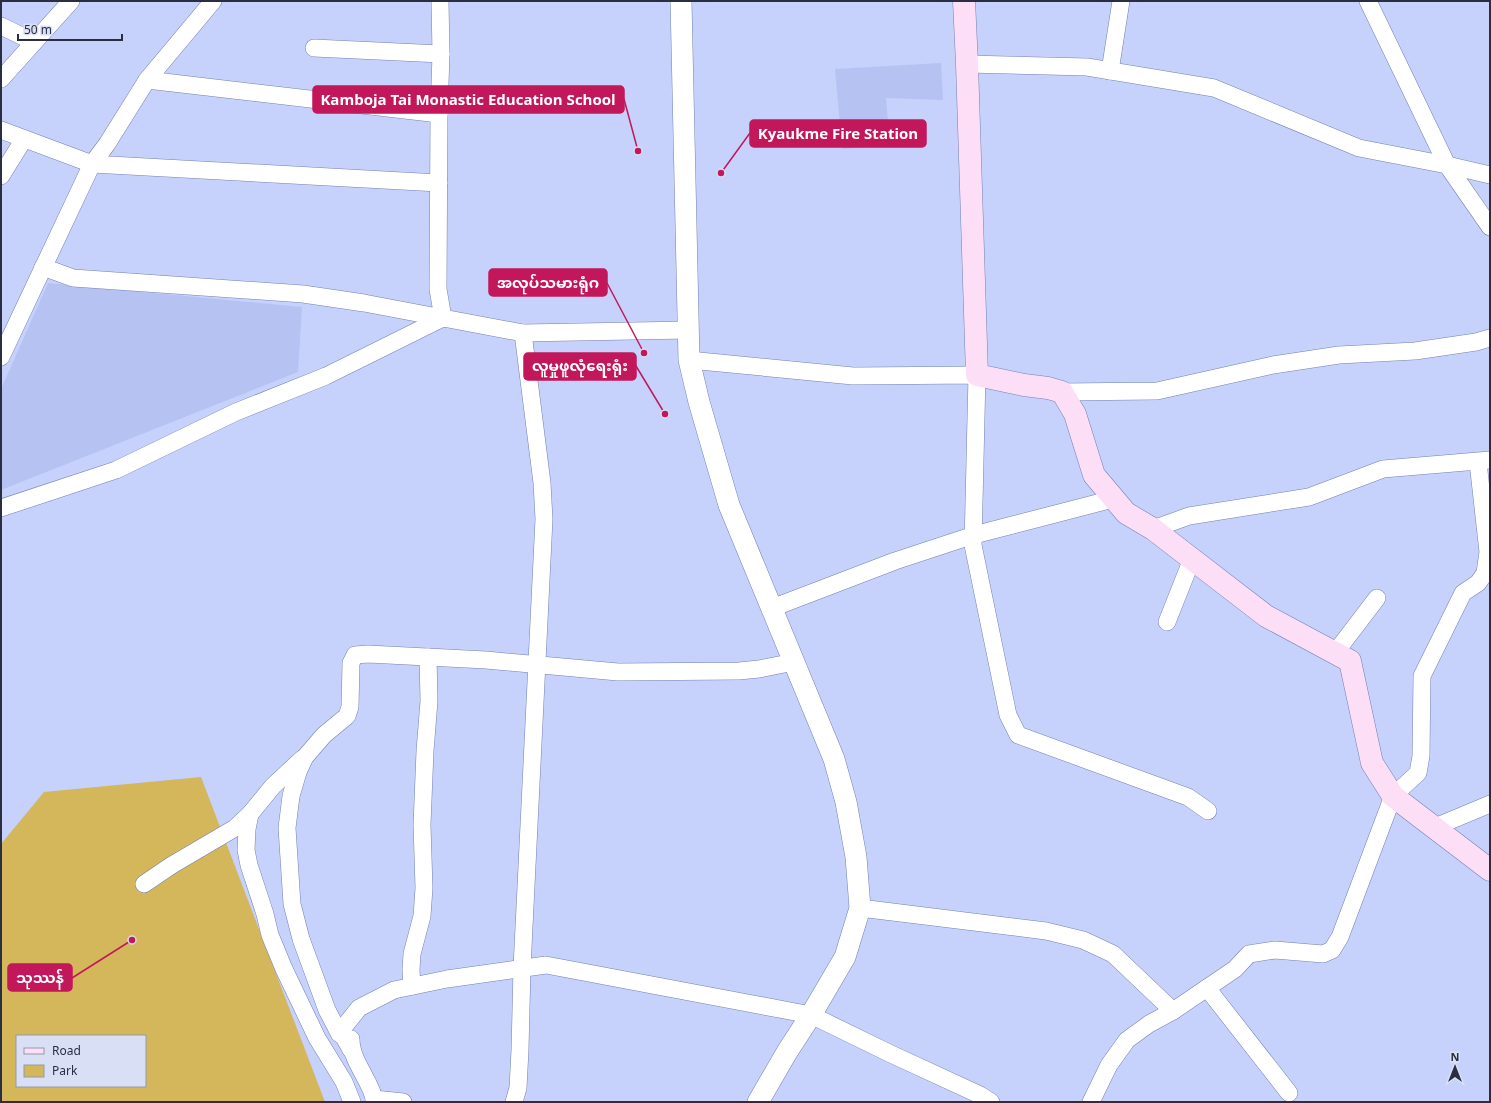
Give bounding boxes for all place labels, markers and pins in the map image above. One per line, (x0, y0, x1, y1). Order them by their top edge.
callout: Kamboja Tai Monastic Education School (313, 86, 624, 113)
callout: Kyaukme Fire Station (750, 120, 926, 147)
callout: အလုပ်သမားရုံဂ (489, 269, 607, 296)
callout: လူမှုဖူလုံရေးရုံး (524, 353, 636, 380)
callout: သုဿန် (8, 964, 72, 991)

